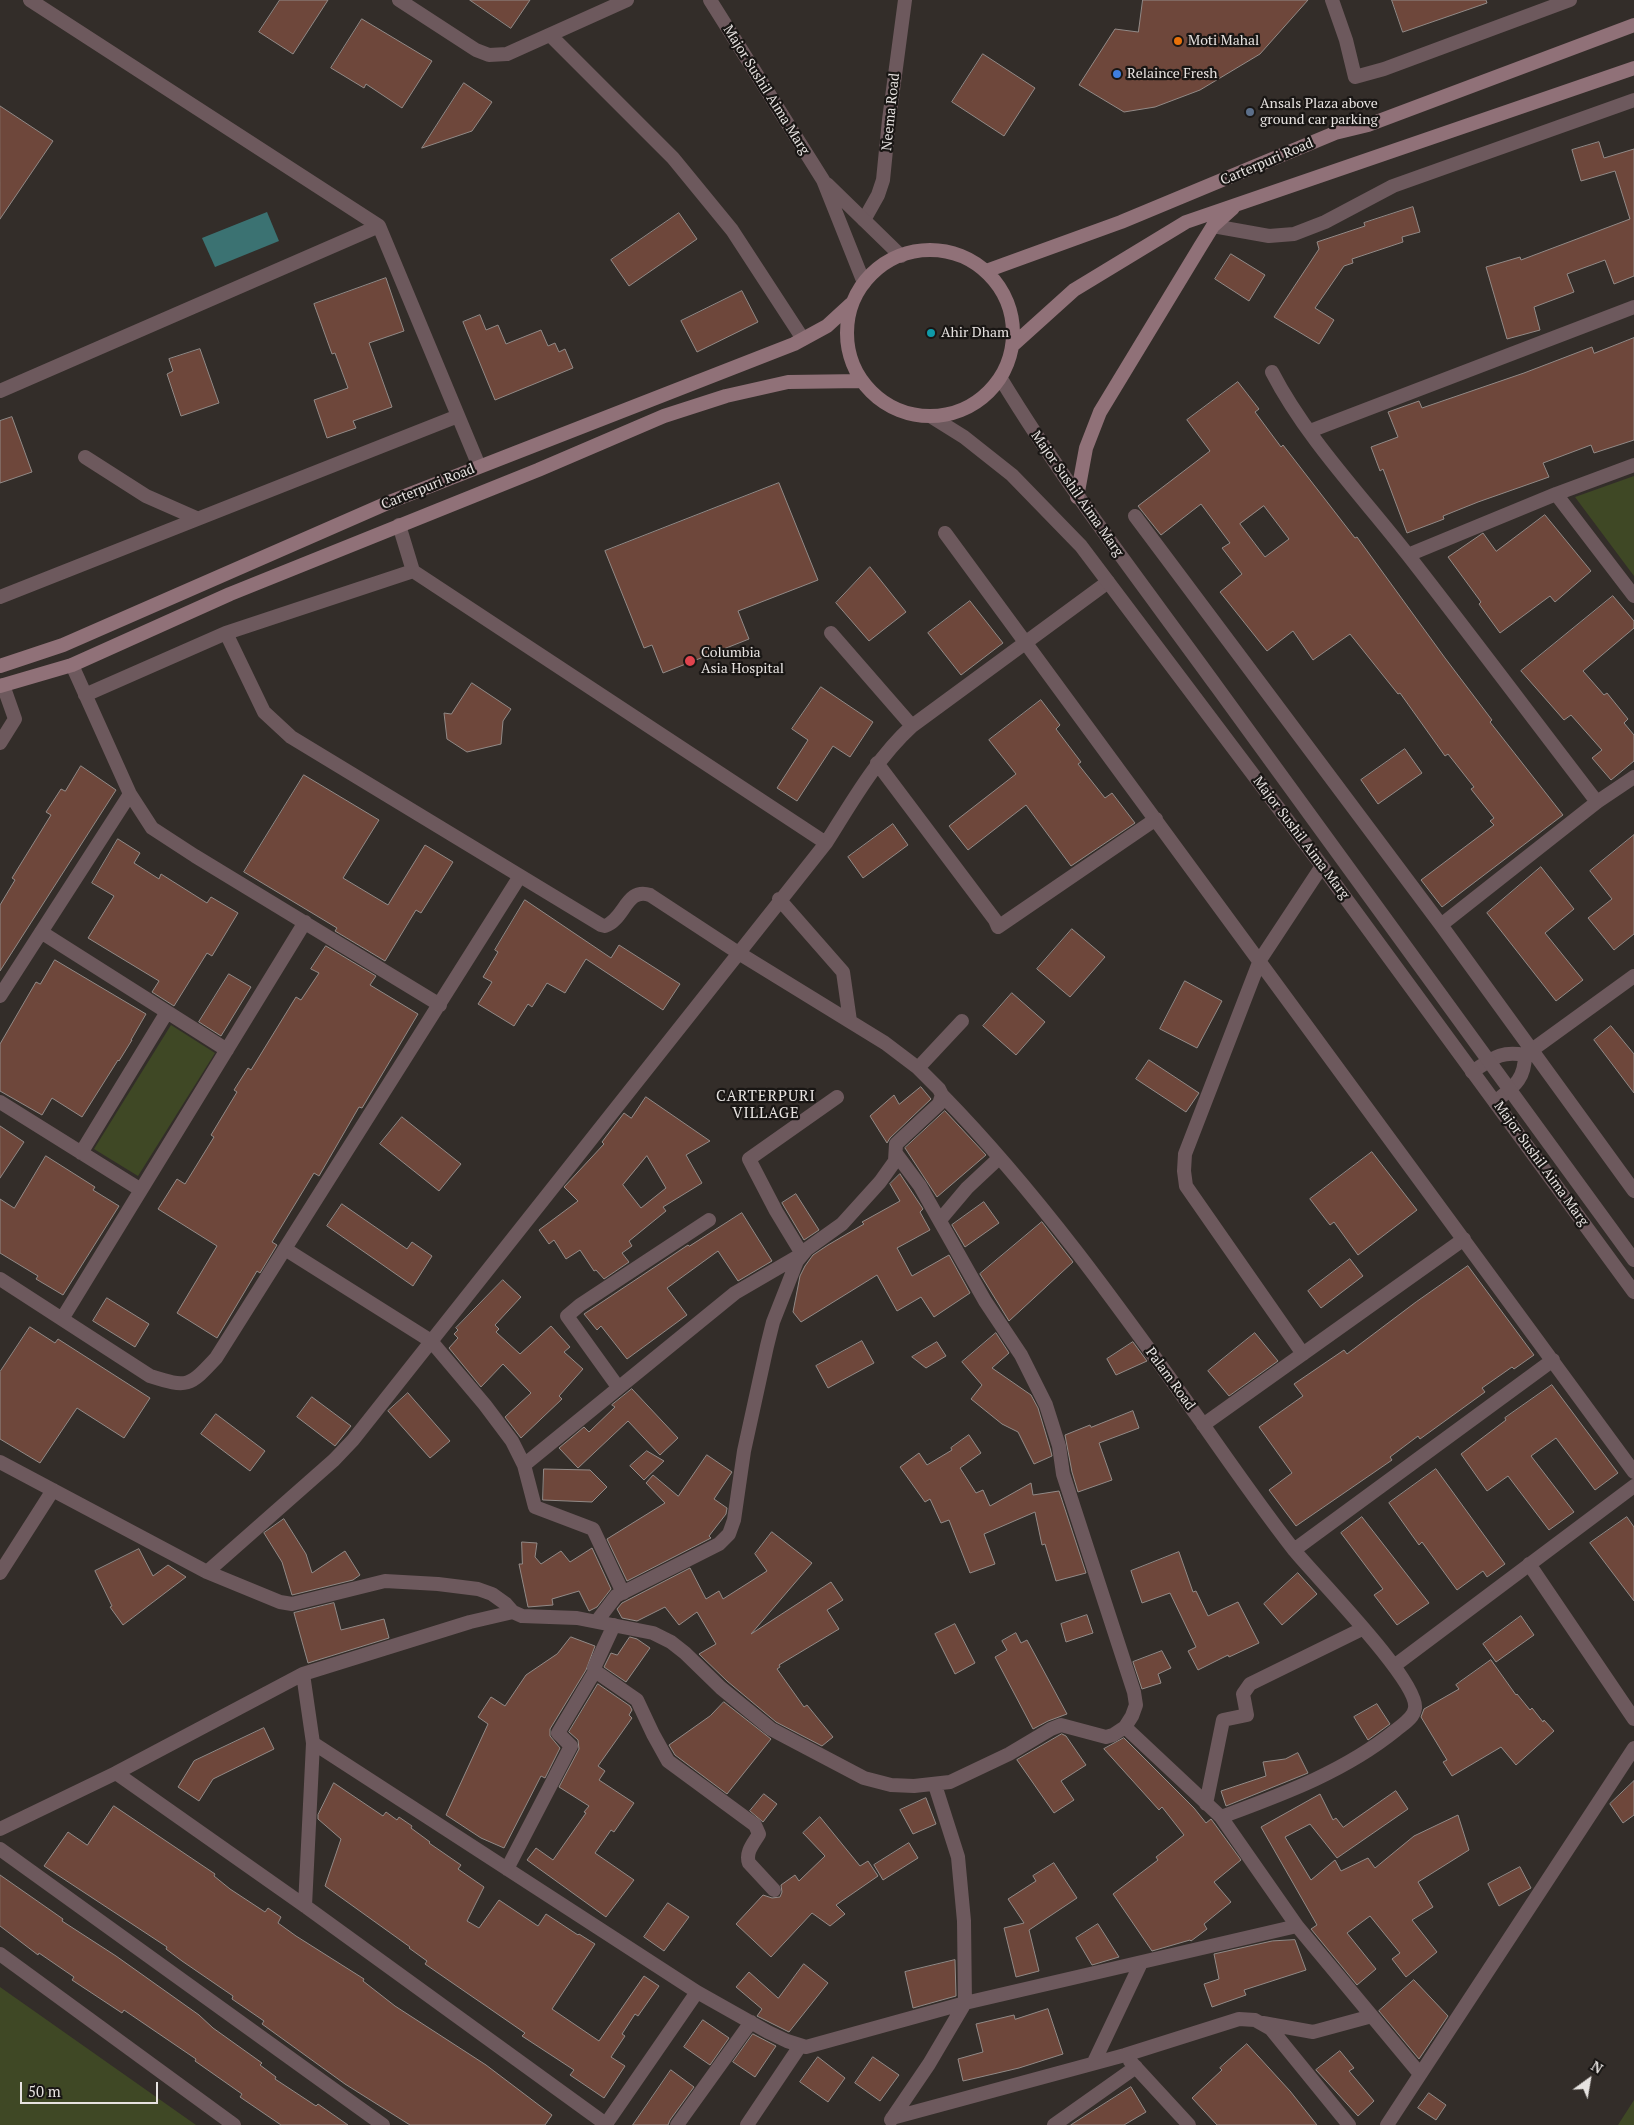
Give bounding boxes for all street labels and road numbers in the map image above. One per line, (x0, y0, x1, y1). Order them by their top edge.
street label: Major Sushil Aima Marg (719, 22, 813, 158)
street label: Neema Road (879, 72, 903, 152)
street label: Carterpuri Road (1218, 135, 1316, 189)
street label: Major Sushil Aima Marg (1027, 428, 1127, 560)
street label: Carterpuri Road (379, 461, 477, 513)
street label: Major Sushil Aima Marg (1249, 773, 1353, 903)
street label: Major Sushil Aima Marg (1490, 1099, 1592, 1229)
street label: Palam Road (1142, 1344, 1198, 1414)

